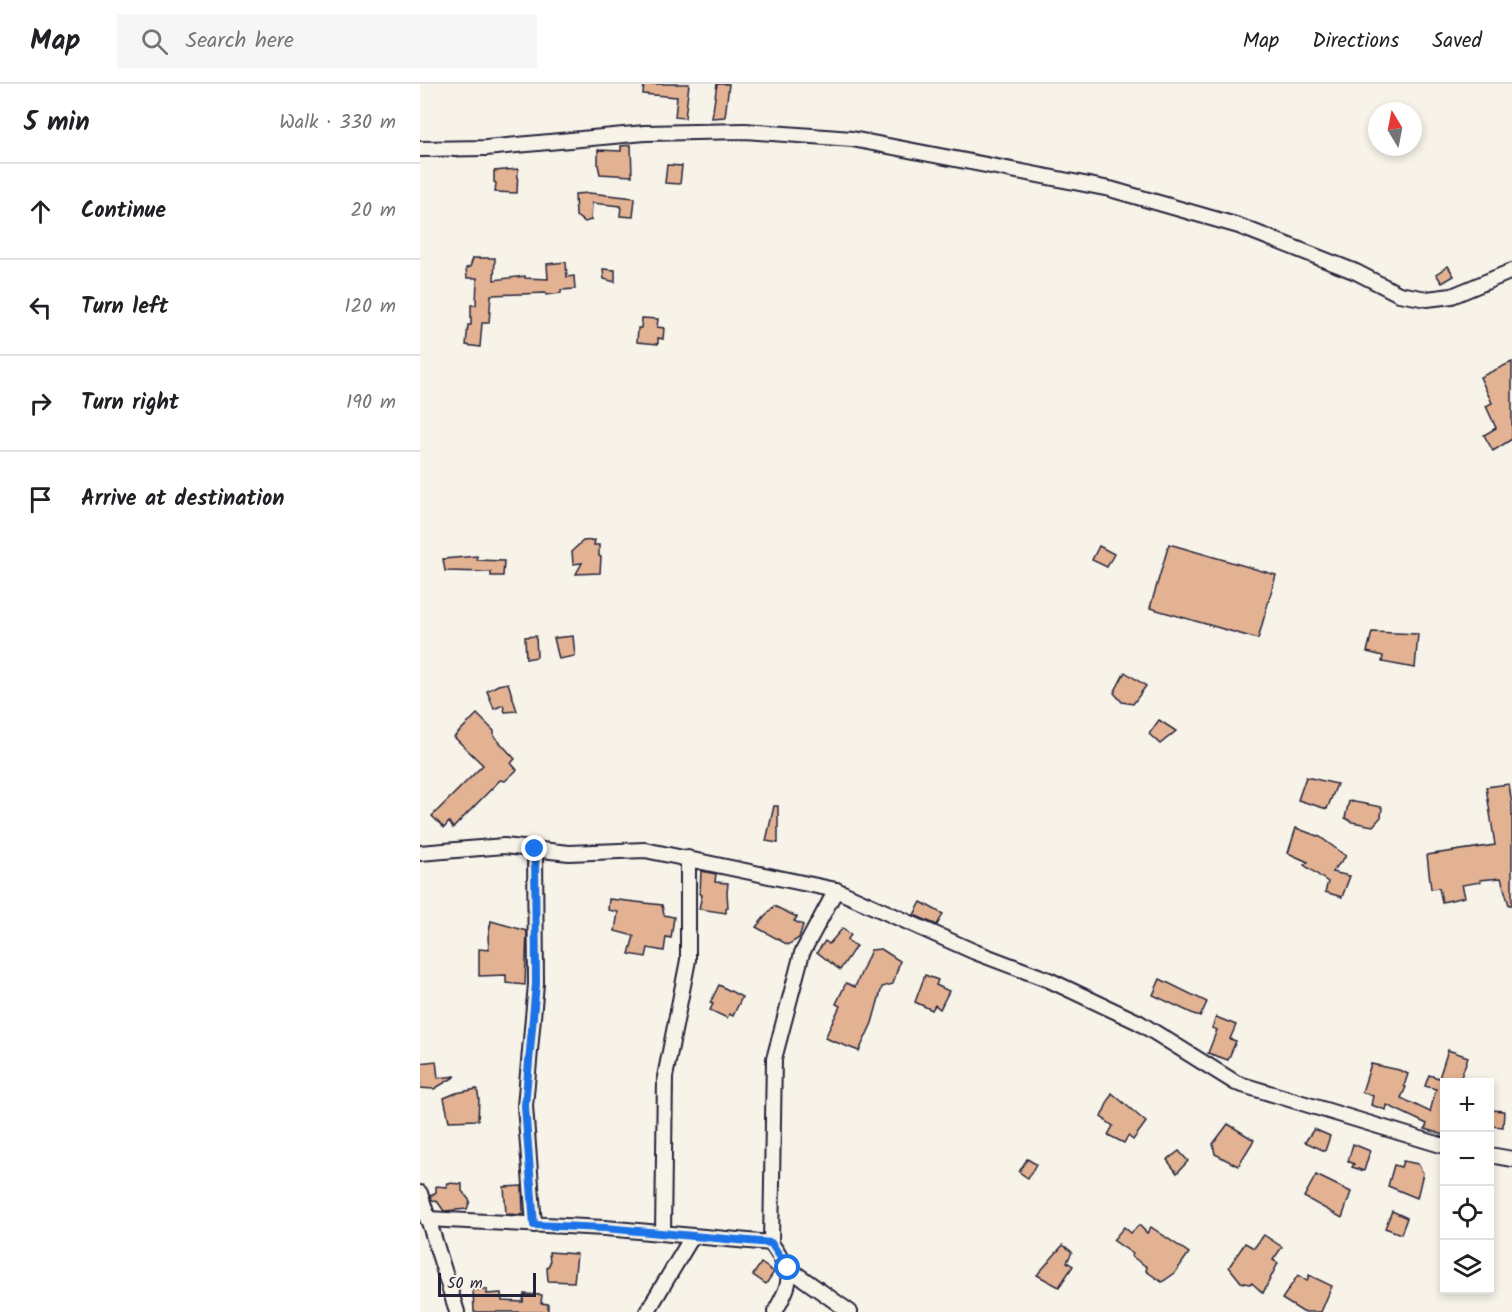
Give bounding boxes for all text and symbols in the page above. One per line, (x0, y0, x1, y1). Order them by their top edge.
search box (117, 14, 537, 68)
text: Map (30, 19, 81, 64)
text: Search here (186, 24, 294, 59)
icon: search (138, 25, 171, 58)
text: Map (1243, 25, 1279, 58)
text: Directions (1312, 25, 1399, 58)
text: Saved (1432, 25, 1482, 58)
text: 5 min (24, 102, 90, 144)
north arrow (1368, 102, 1422, 156)
text: Walk · 330 m (279, 107, 396, 139)
text: Continue (81, 194, 166, 229)
icon: ahead (24, 195, 57, 228)
text: 20 m (350, 195, 396, 227)
text: Turn left (81, 290, 168, 325)
icon: left (24, 291, 57, 324)
text: 120 m (344, 291, 396, 323)
text: Turn right (81, 386, 179, 421)
icon: right (24, 387, 57, 420)
text: 190 m (346, 387, 396, 419)
text: Arrive at destination (81, 482, 284, 517)
icon: arrive (24, 483, 57, 516)
route end (521, 835, 547, 861)
map controls (1440, 1078, 1494, 1294)
button: + (1440, 1078, 1494, 1132)
button: − (1440, 1132, 1494, 1186)
button: locate (1440, 1186, 1494, 1240)
button: layers (1440, 1240, 1494, 1294)
route start (774, 1254, 800, 1280)
scale bar (438, 1270, 536, 1298)
text: 50 m (447, 1271, 483, 1296)

